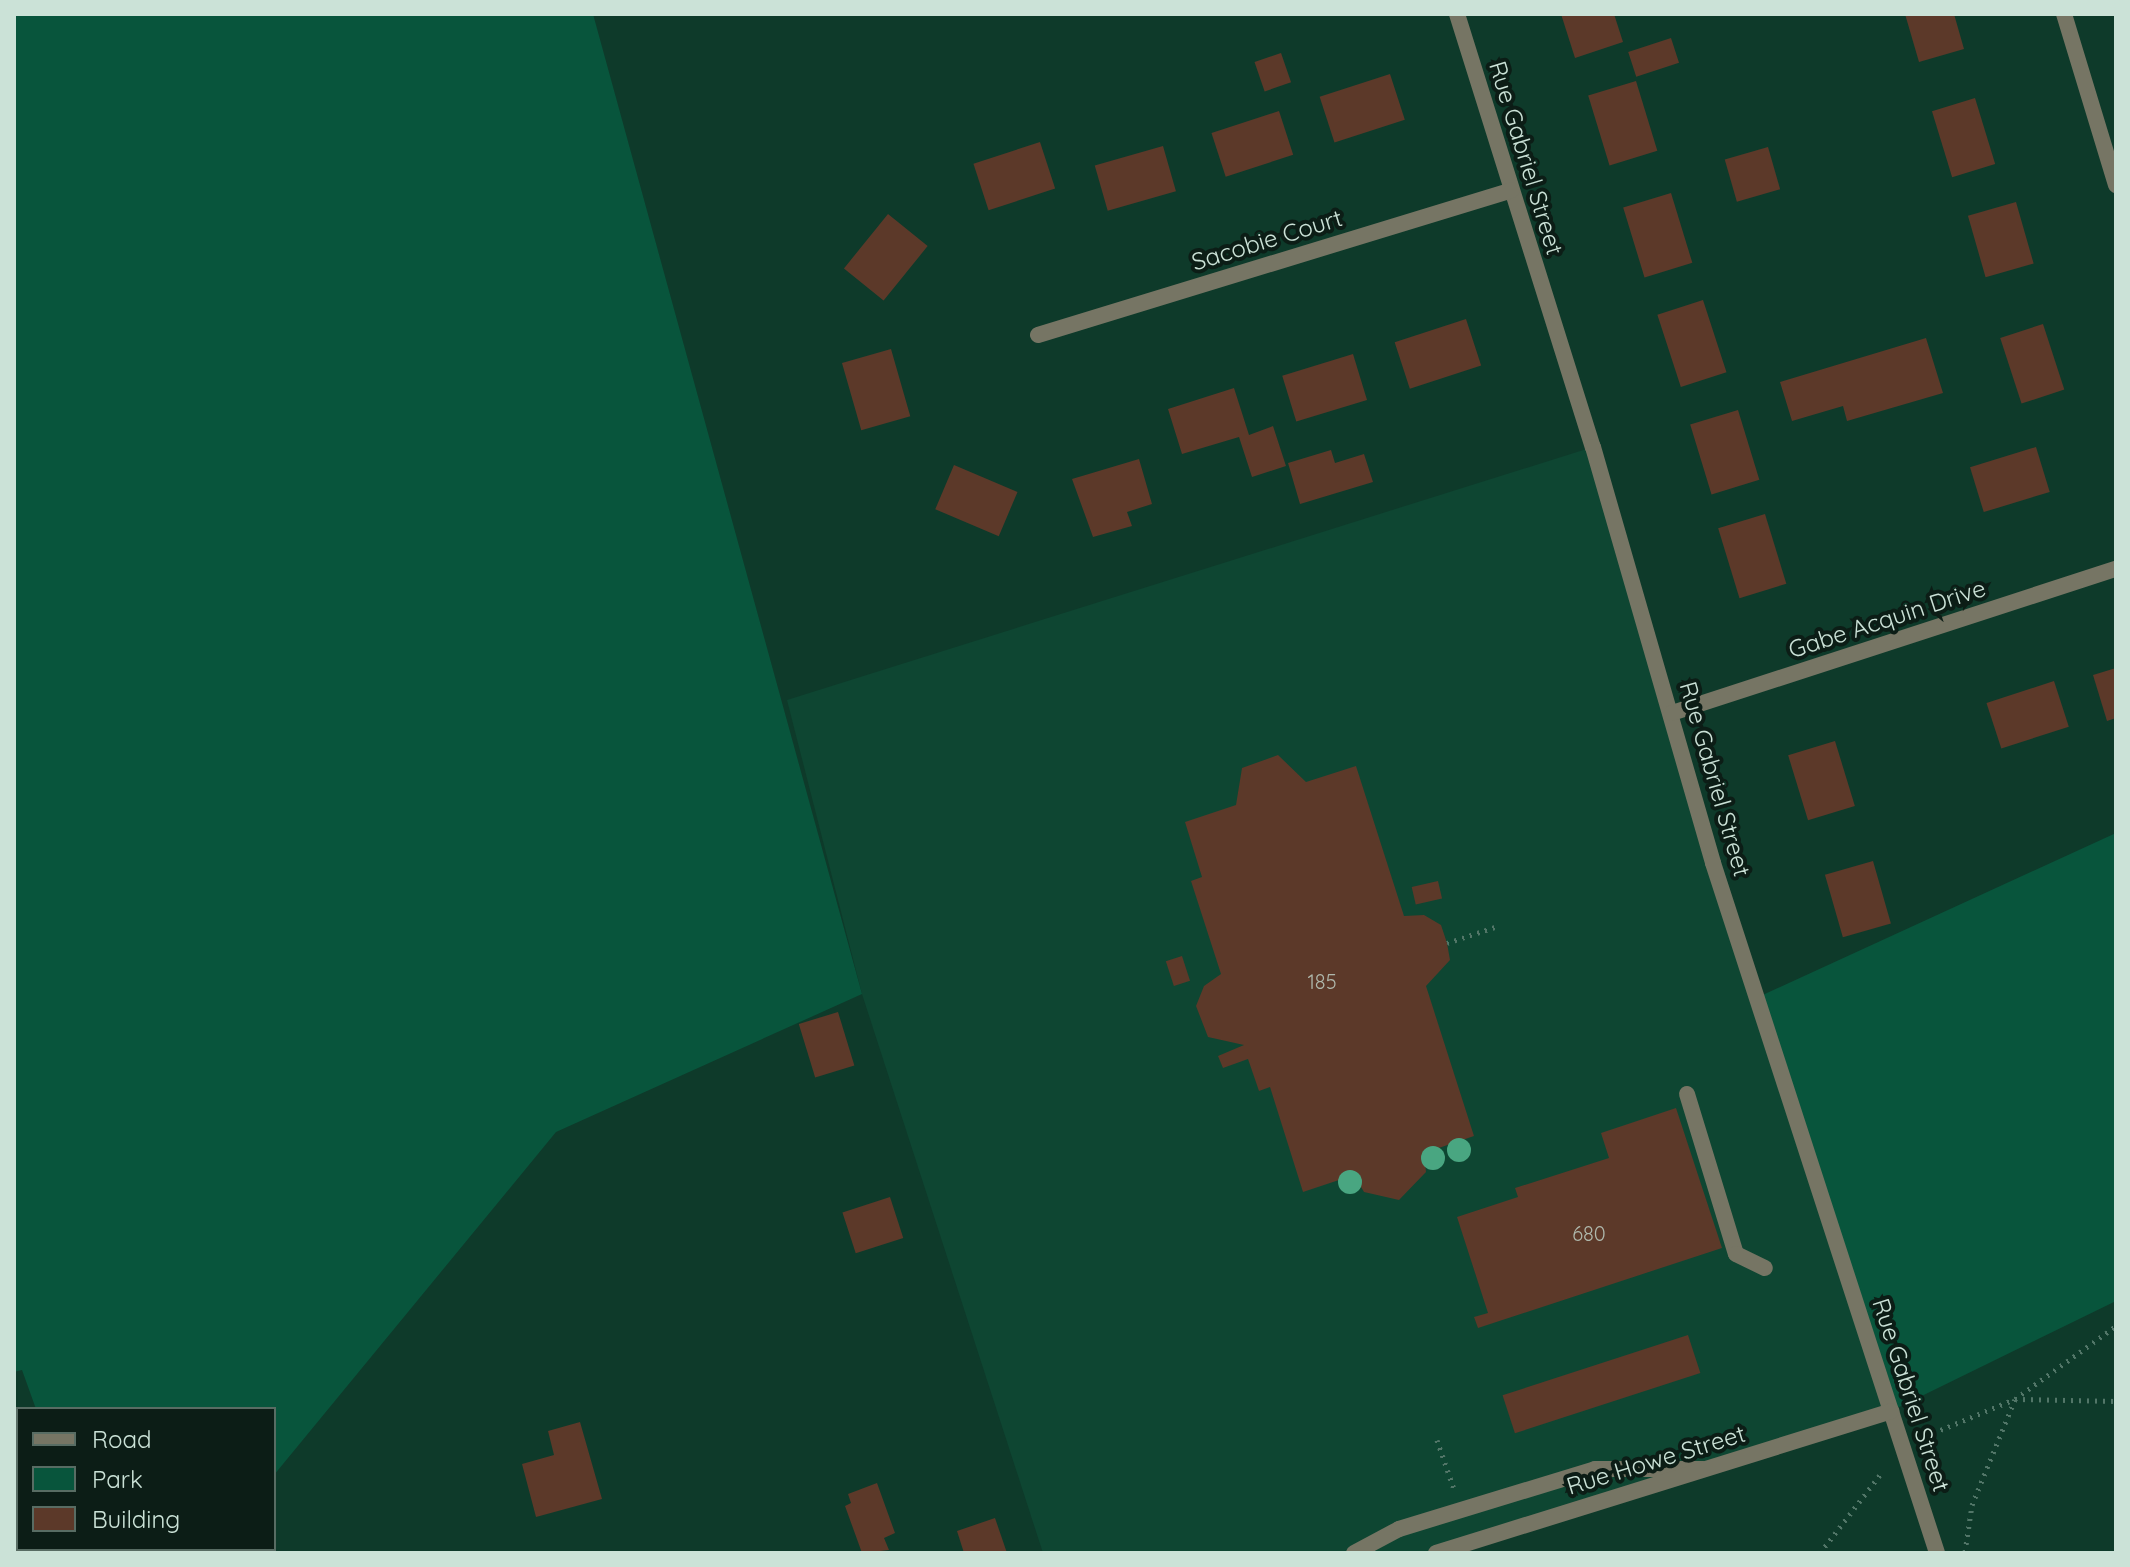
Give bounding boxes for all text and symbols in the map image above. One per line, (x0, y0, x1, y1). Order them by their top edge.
street label: Rue Gabriel Street (1483, 58, 1569, 258)
street label: Sacobie Court (1188, 203, 1346, 277)
street label: Gabe Acquin Drive (1785, 574, 1989, 664)
street label: Rue Gabriel Street (1673, 678, 1757, 880)
house number: 185 (1307, 969, 1337, 993)
house number: 680 (1572, 1221, 1606, 1245)
street label: Rue Gabriel Street (1866, 1295, 1956, 1495)
legend (16, 1407, 276, 1551)
street label: Rue Howe Street (1563, 1419, 1749, 1501)
text: Road (92, 1424, 152, 1454)
text: Park (92, 1464, 143, 1494)
text: Building (92, 1504, 180, 1534)

